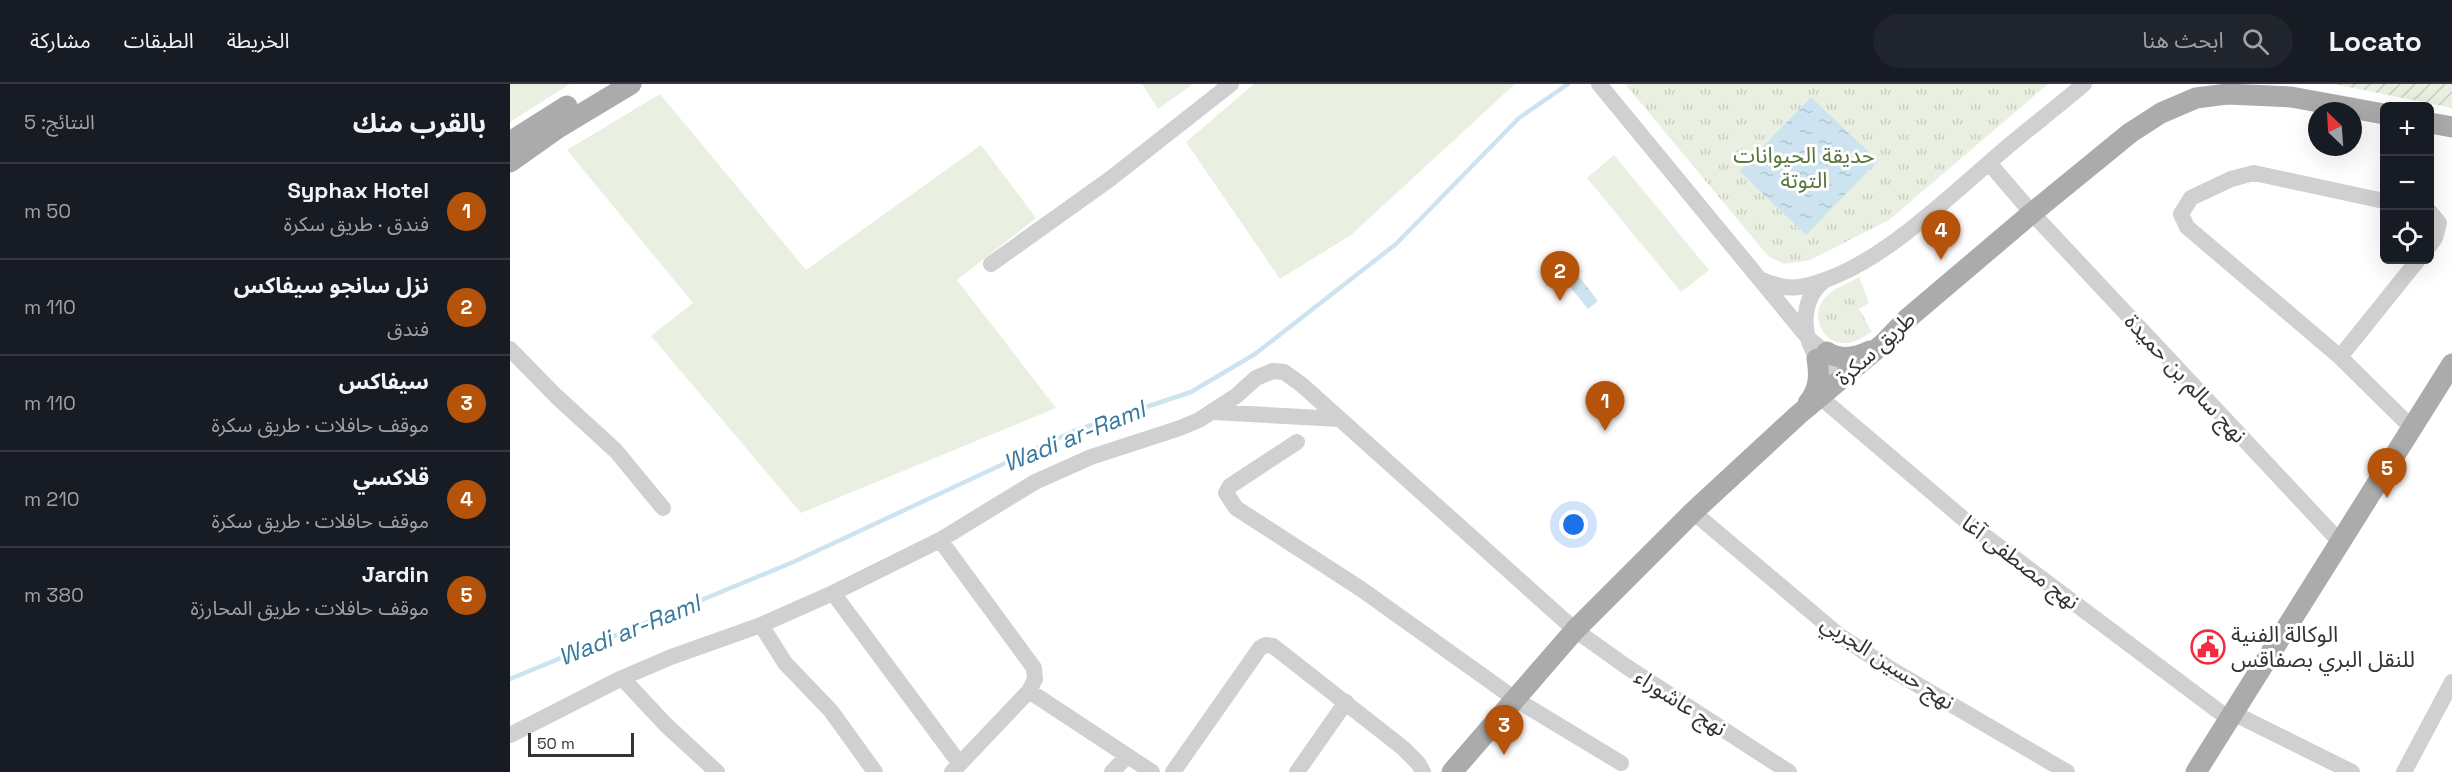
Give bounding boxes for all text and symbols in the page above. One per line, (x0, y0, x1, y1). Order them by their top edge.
search box (1873, 14, 2293, 68)
text: Locato (2329, 23, 2422, 59)
icon: search (2239, 25, 2272, 58)
text: ابحث هنا (2142, 26, 2224, 54)
text: مشاركة (30, 27, 91, 54)
text: الطبقات (124, 27, 194, 54)
text: الخريطة (227, 27, 290, 54)
north arrow (2308, 102, 2362, 156)
map controls (2380, 102, 2434, 264)
button: + (2380, 102, 2434, 156)
text: بالقرب منك (353, 106, 486, 140)
text: النتائج: 5 (24, 109, 95, 135)
park label: حديقة الحيوانات التوتة (1733, 141, 1875, 194)
button: − (2380, 156, 2434, 210)
text: Syphax Hotel (287, 176, 429, 204)
text: 50 m (24, 198, 71, 224)
text: 1 (462, 198, 471, 224)
pin: 4 (1922, 210, 1960, 260)
button: locate (2380, 210, 2434, 264)
text: فندق · طريق سكرة (284, 211, 429, 237)
pin: 2 (1540, 252, 1580, 301)
text: نزل سانجو سيفاكس (234, 271, 429, 299)
text: 110 m (24, 294, 76, 320)
text: 2 (461, 294, 472, 320)
street label: طريق سكرة (1829, 305, 1921, 391)
street label: نهج سالم بن حميدة (2117, 308, 2253, 450)
text: فندق (387, 316, 429, 342)
text: سيفاكس (339, 367, 429, 395)
pin: 1 (1586, 382, 1624, 431)
text: 110 m (24, 390, 76, 416)
text: 3 (460, 390, 473, 416)
water label: Wadi ar-Raml (998, 392, 1152, 479)
text: موقف حافلات · طريق سكرة (211, 412, 429, 438)
pin: 5 (2368, 448, 2406, 498)
text: قلاكسي (353, 463, 429, 491)
text: 210 m (24, 486, 80, 512)
text: 4 (460, 486, 473, 512)
text: موقف حافلات · طريق سكرة (211, 508, 429, 534)
street label: نهج مصطفى آغا (1955, 509, 2086, 618)
your location (1559, 510, 1588, 539)
text: Jardin (362, 560, 429, 588)
text: 380 m (24, 582, 84, 608)
text: 5 (461, 582, 473, 608)
water label: Wadi ar-Raml (553, 586, 707, 673)
text: موقف حافلات · طريق المحارزة (190, 595, 429, 621)
street label: نهج حسين الجربي (1814, 608, 1960, 718)
place label: الوكالة الفنية للنقل البري بصفاقس (2231, 620, 2415, 676)
public building icon: الوكالة الفنية للنقل البري بصفاقس (2190, 629, 2226, 665)
street label: نهج عاشوراء (1628, 662, 1732, 745)
pin: 3 (1484, 706, 1524, 755)
scale bar (528, 730, 634, 758)
text: 50 m (537, 733, 575, 754)

